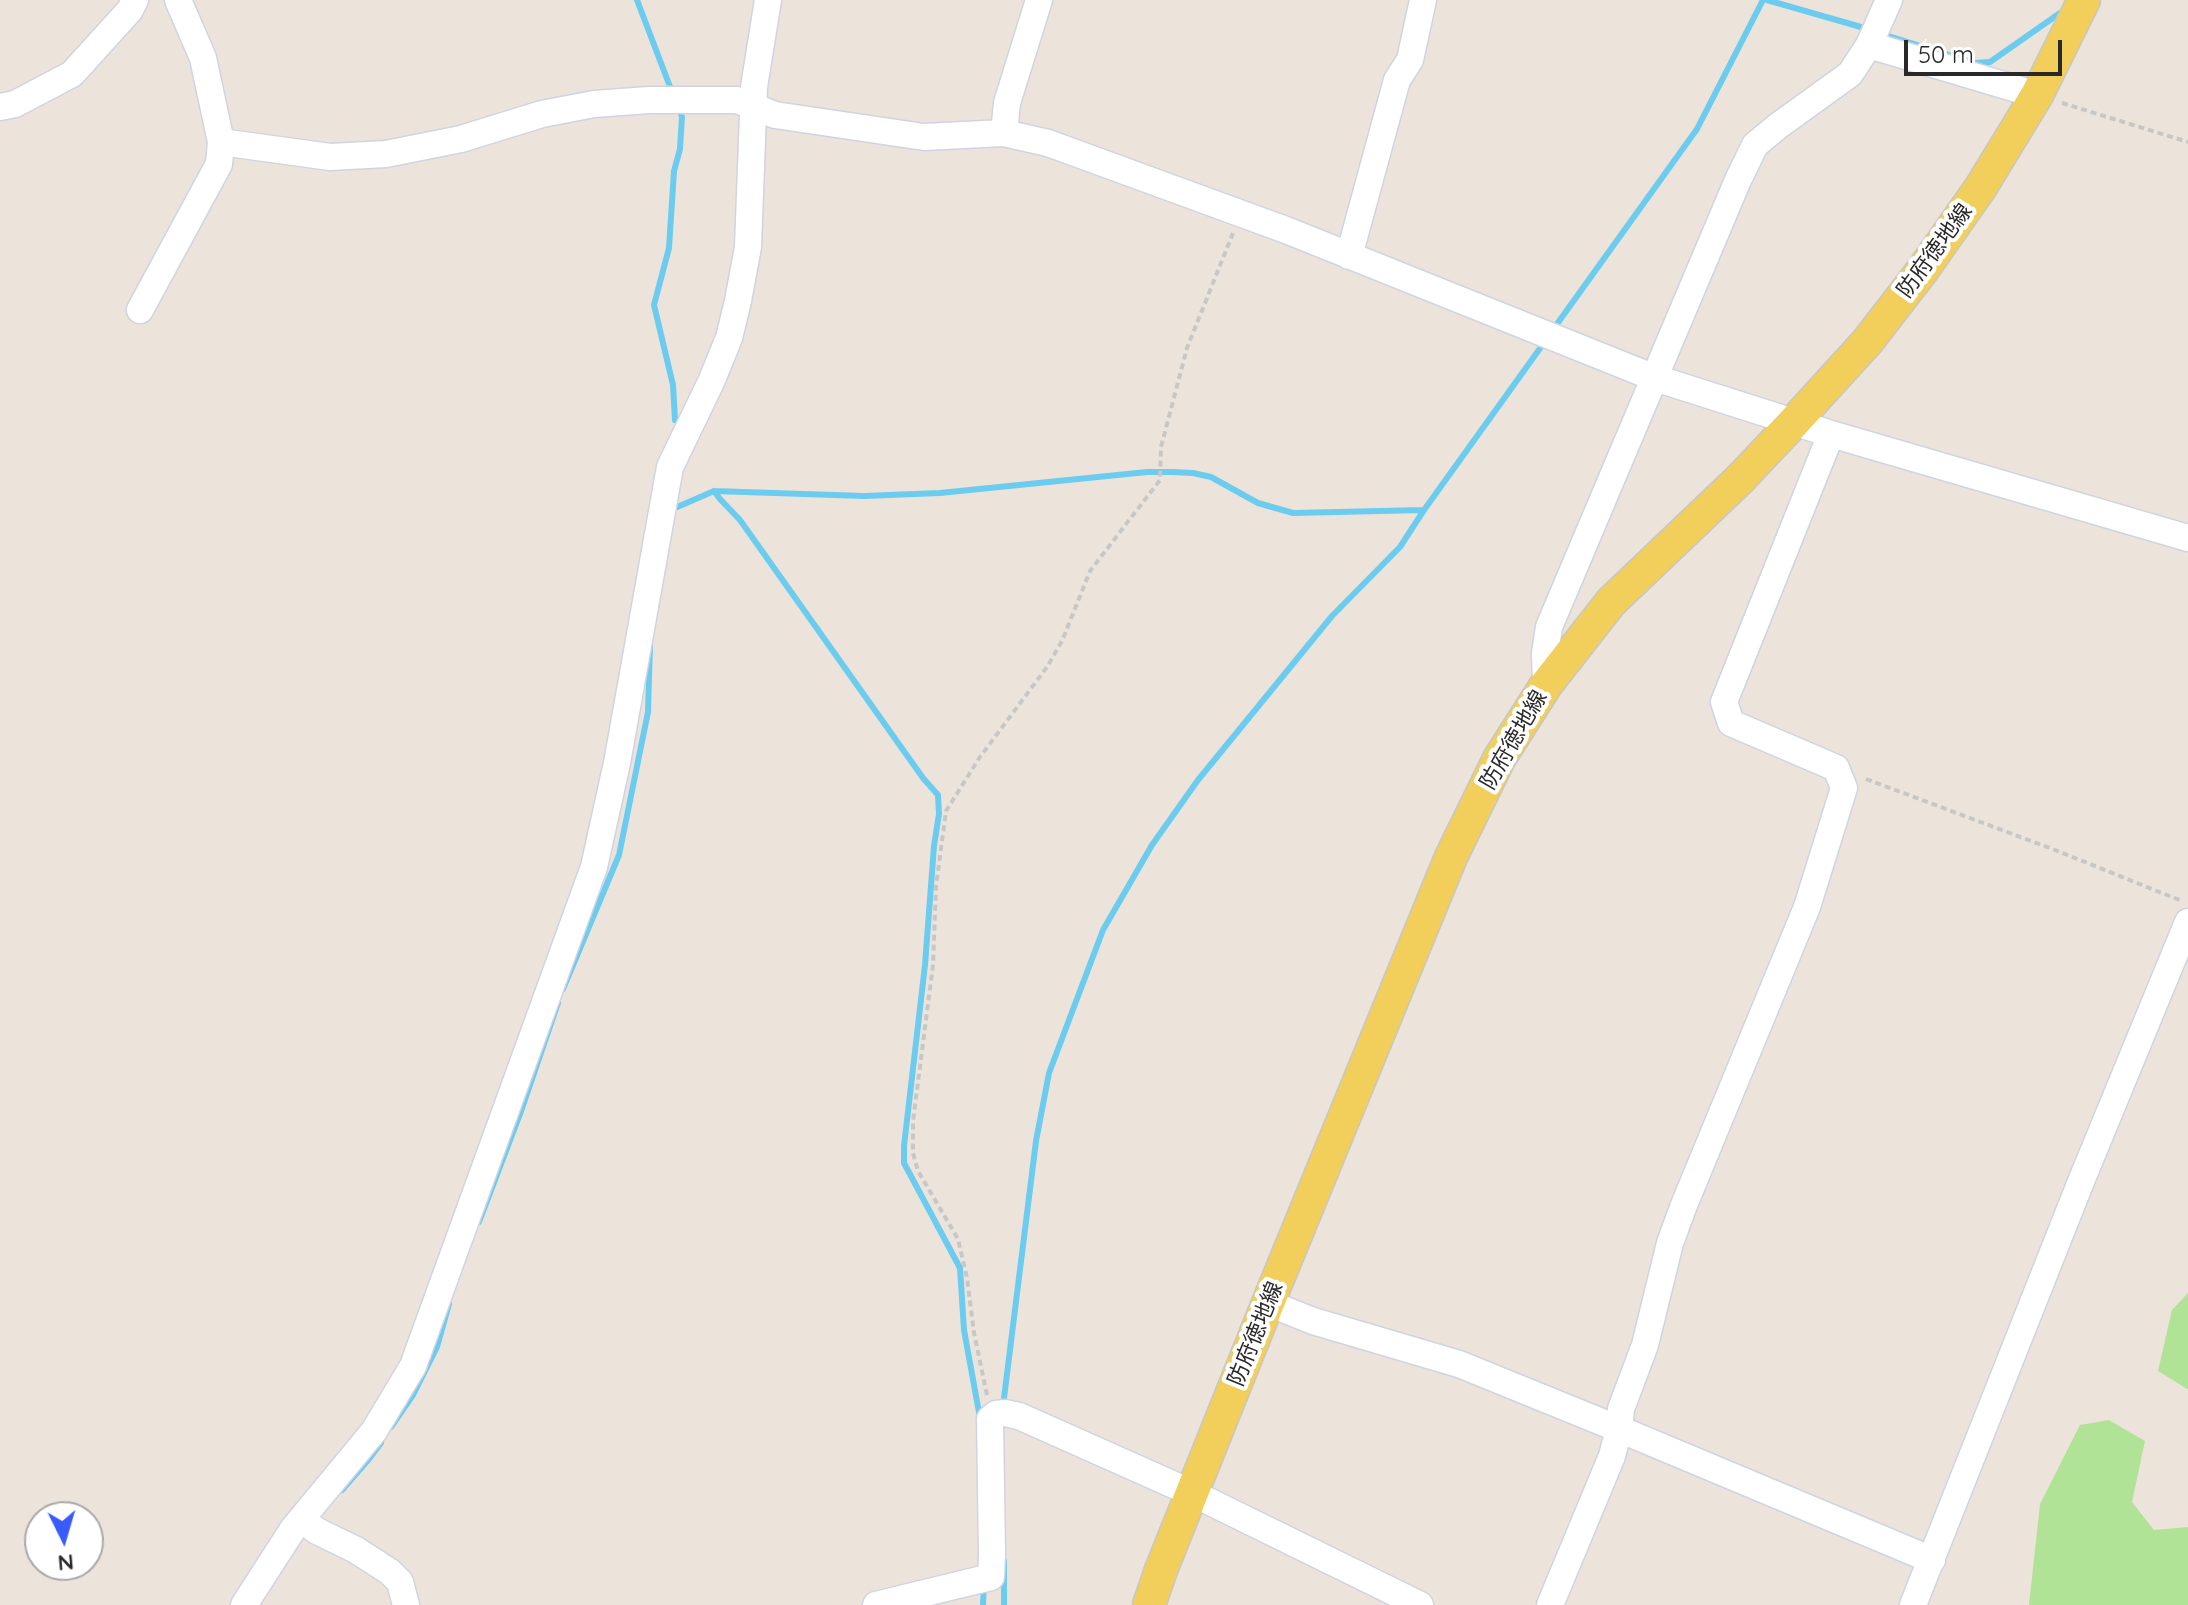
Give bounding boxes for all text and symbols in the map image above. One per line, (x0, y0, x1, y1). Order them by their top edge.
scale bar (1908, 24, 2066, 74)
text: 50 m (1918, 39, 1974, 69)
street label: 防府徳地線 (1892, 199, 1978, 303)
street label: 防府徳地線 (1475, 686, 1553, 794)
street label: 防府徳地線 (1223, 1278, 1289, 1390)
north arrow (24, 1501, 104, 1581)
text: N (57, 1548, 75, 1578)

